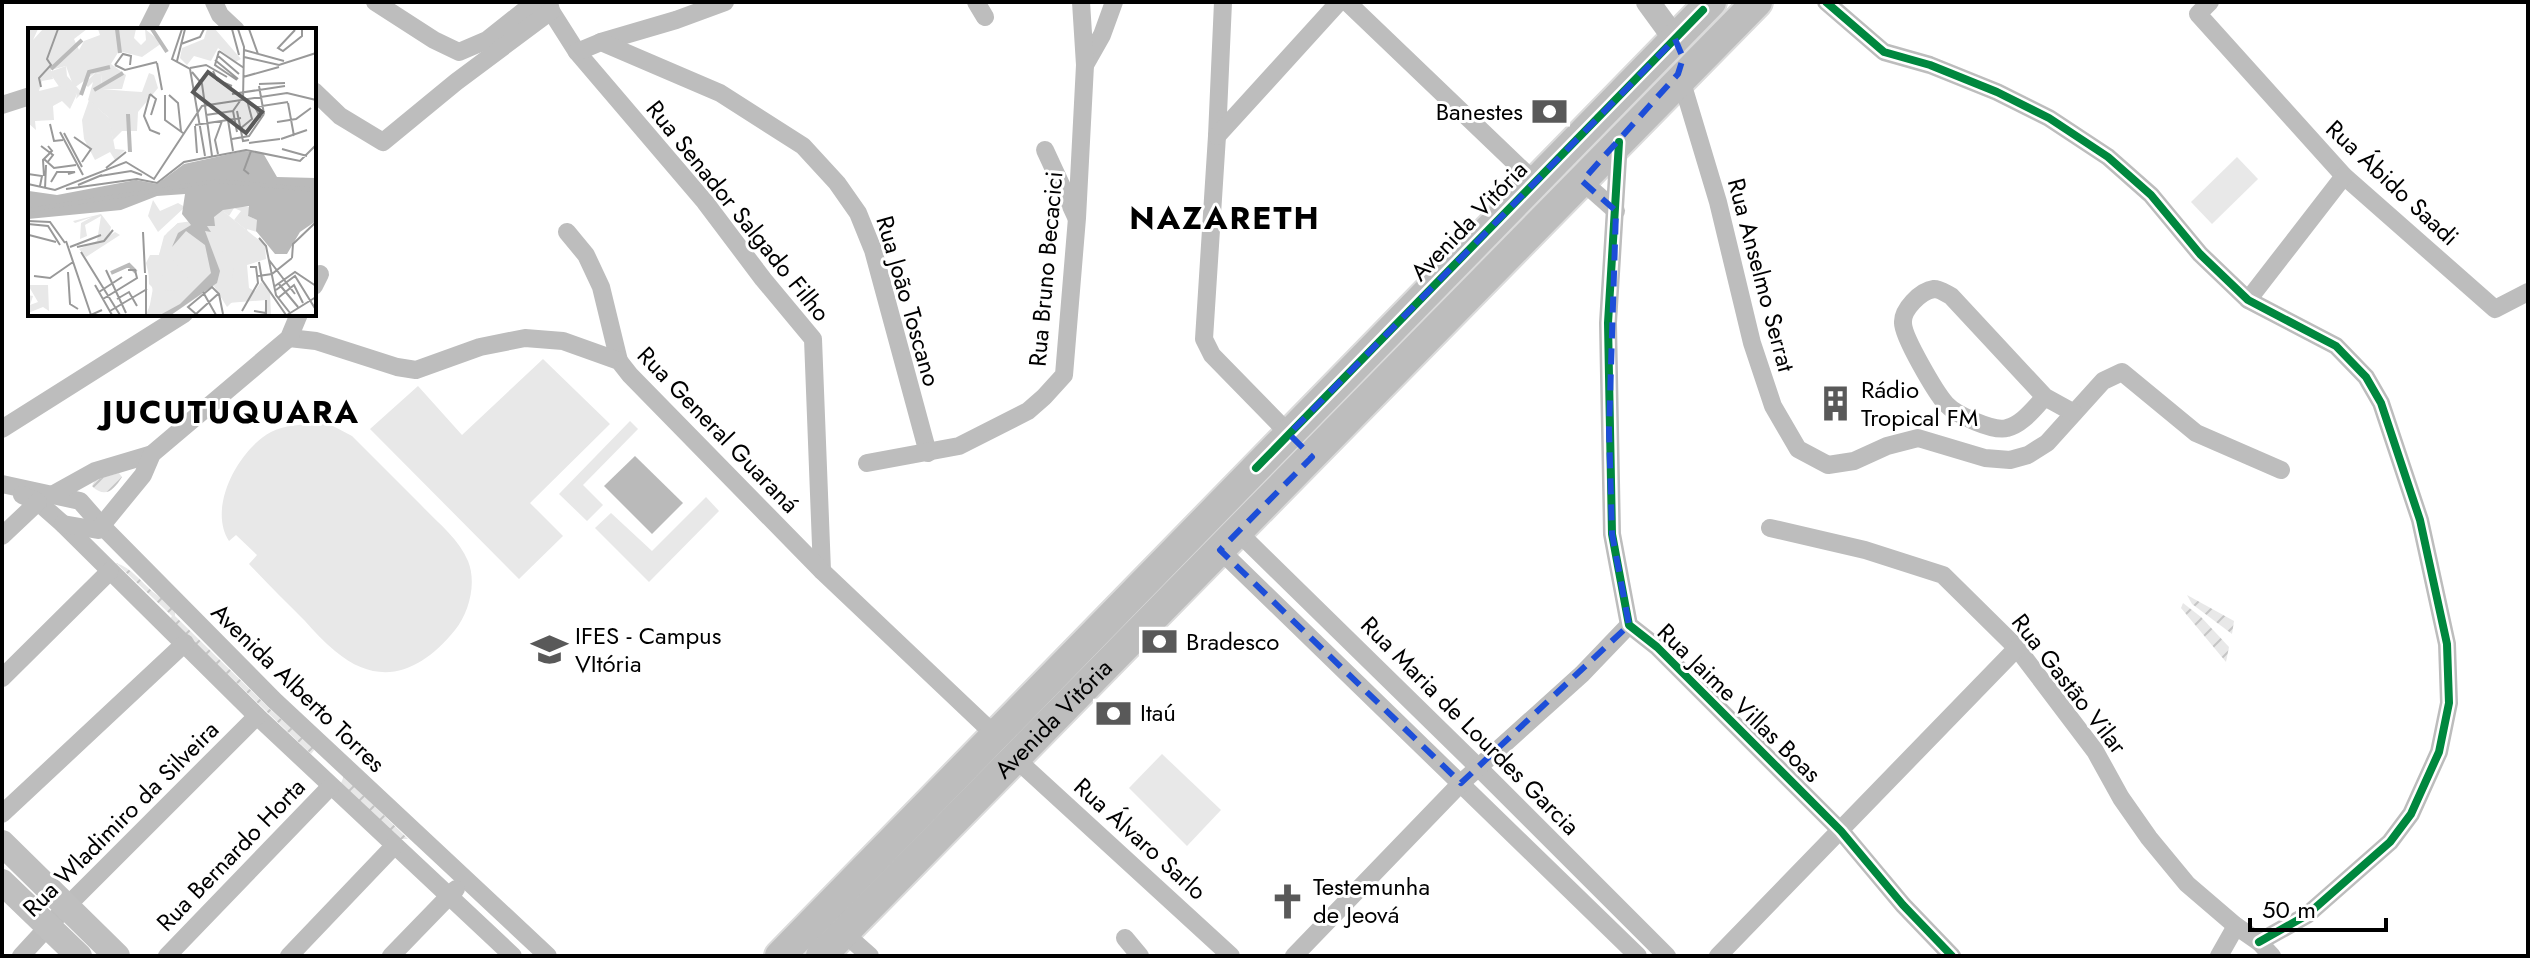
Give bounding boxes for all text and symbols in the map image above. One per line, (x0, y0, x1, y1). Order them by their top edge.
inset map (28, 28, 316, 316)
street label: Rua Senador Salgado Filho (638, 93, 839, 329)
bank icon: Banestes (1530, 93, 1568, 131)
place label: Banestes (1436, 94, 1523, 129)
street label: Rua Ábido Saadi (2318, 112, 2467, 254)
street label: Avenida Vitória (1402, 153, 1535, 289)
street label: Rua Bruno Becacici (1020, 170, 1071, 368)
street label: Rua Anselmo Serrat (1719, 174, 1804, 376)
district label: NAZARETH (1129, 195, 1321, 241)
street label: Rua João Toscano (867, 212, 950, 390)
street label: Rua General Guaraná (629, 338, 807, 521)
place label: Rádio Tropical FM (1861, 372, 1978, 435)
building icon: Rádio Tropical FM (1816, 385, 1854, 423)
district label: JUCUTUQUARA (96, 389, 360, 435)
street label: Avenida Alberto Torres (203, 595, 393, 780)
street label: Rua Gastão Vilar (2003, 606, 2136, 762)
street label: Rua Maria de Lourdes Garcia (1353, 608, 1588, 843)
street label: Rua Jaime Villas Boas (1650, 615, 1829, 790)
place label: IFES - Campus VItória (575, 618, 721, 681)
bank icon: Bradesco (1141, 623, 1179, 661)
place label: Bradesco (1186, 624, 1279, 659)
school or university icon: IFES - Campus VItória (530, 631, 568, 669)
street label: Avenida Vitória (986, 651, 1120, 786)
bank icon: Itaú (1095, 694, 1133, 732)
place label: Itaú (1140, 695, 1176, 730)
street label: Rua Wladimiro da Silveira (15, 713, 227, 925)
street label: Rua Álvaro Sarlo (1066, 769, 1214, 908)
street label: Rua Bernardo Horta (148, 770, 313, 939)
place label: Testemunha de Jeová (1313, 869, 1430, 932)
church icon: Testemunha de Jeová (1268, 882, 1306, 920)
scale bar (2250, 882, 2386, 932)
text: 50 m (2262, 892, 2316, 927)

